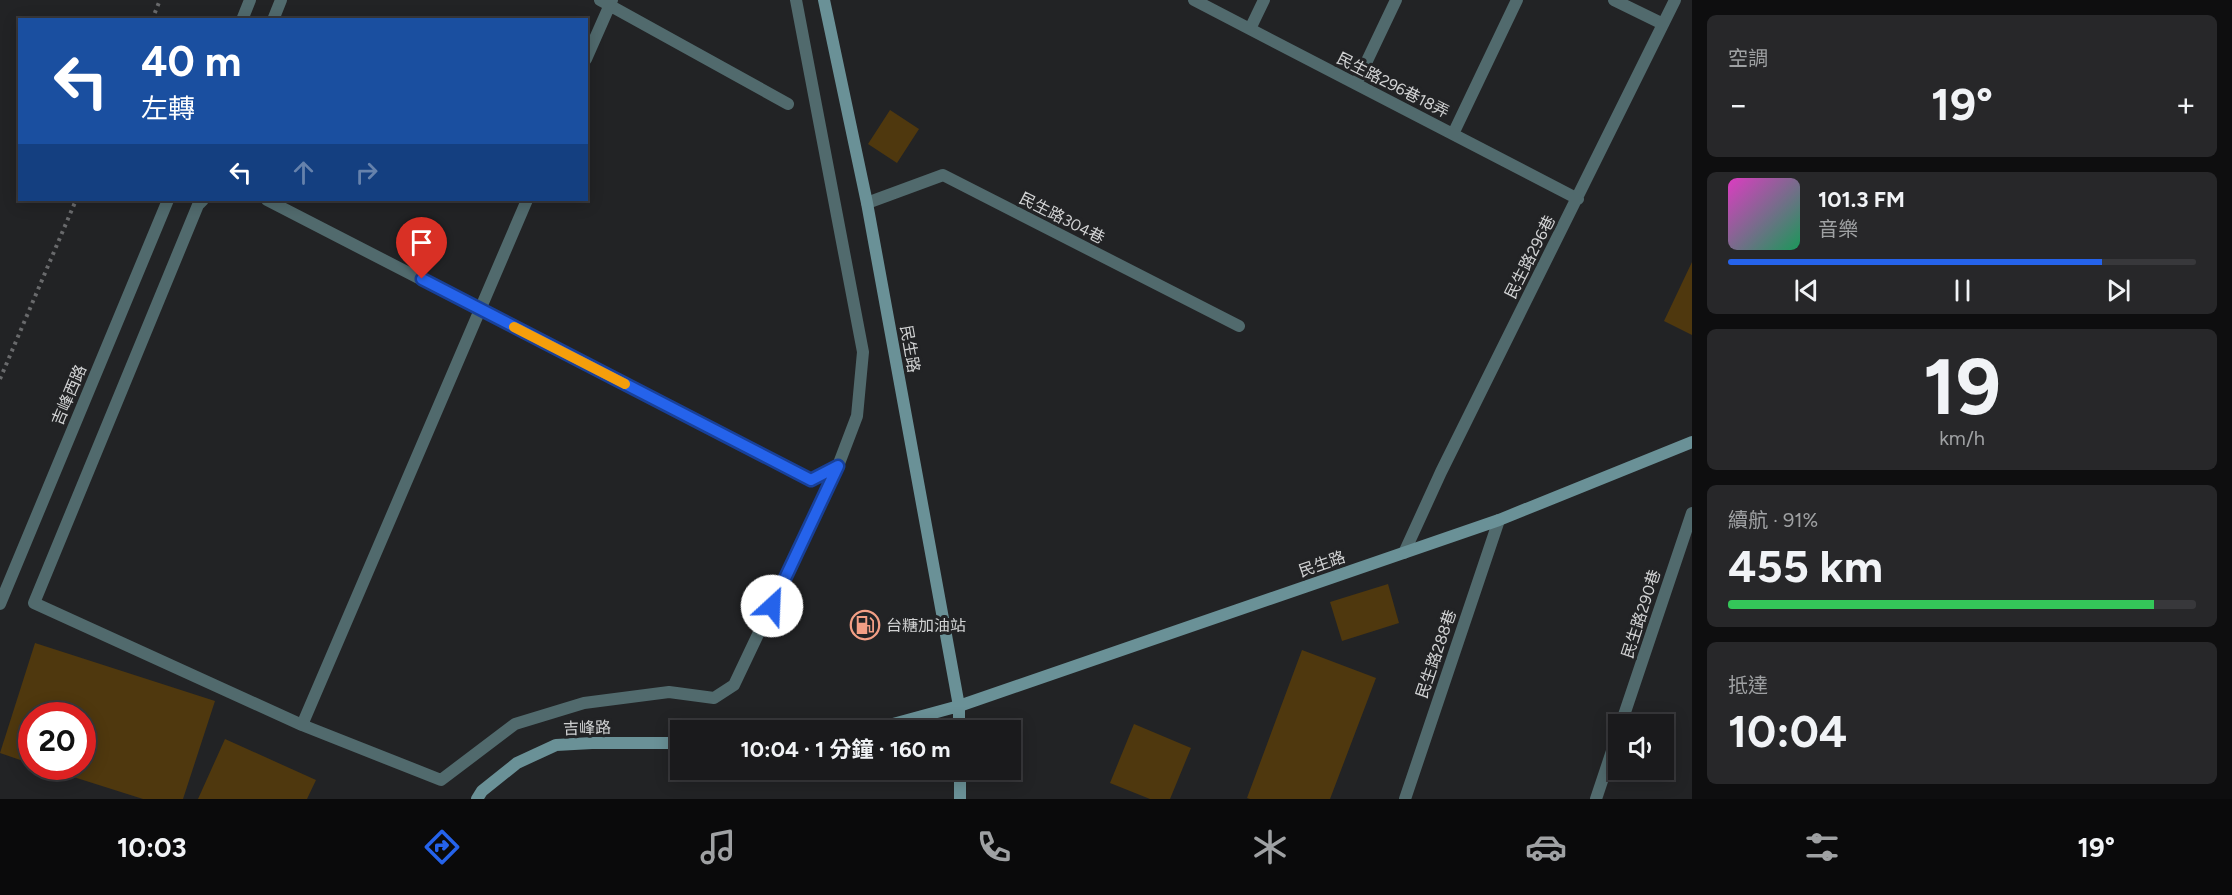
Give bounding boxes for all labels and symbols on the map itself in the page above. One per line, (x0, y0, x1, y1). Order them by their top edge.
street label: 民生路296巷18弄 (1334, 49, 1452, 121)
street label: 民生路304巷 (1016, 188, 1108, 248)
street label: 民生路296巷 (1501, 212, 1559, 302)
pin (396, 217, 447, 279)
street label: 民生路 (896, 324, 924, 374)
street label: 吉峰西路 (48, 362, 90, 428)
street label: 民生路 (1296, 547, 1348, 581)
street label: 民生路290巷 (1618, 567, 1664, 661)
position arrow (740, 574, 804, 638)
street label: 民生路288巷 (1412, 607, 1460, 701)
fuel station icon: 台糖加油站 (849, 609, 881, 641)
place label: 台糖加油站 (886, 616, 966, 635)
speed limit sign: 20 (18, 702, 96, 780)
street label: 吉峰路 (563, 718, 611, 738)

